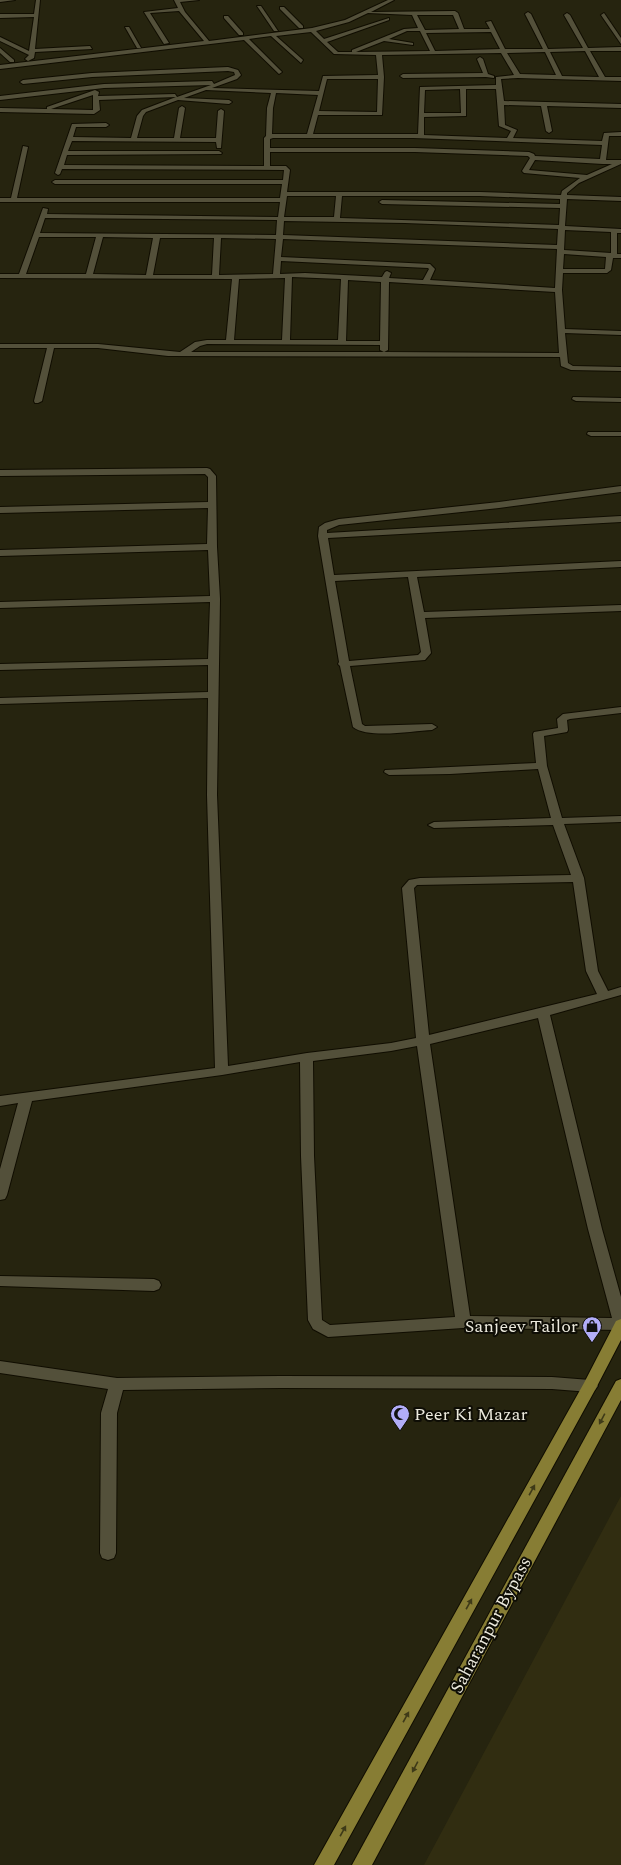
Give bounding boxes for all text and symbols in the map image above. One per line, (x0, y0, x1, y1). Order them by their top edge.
place label: Sanjeev Tailor (465, 1313, 578, 1340)
shop icon: Sanjeev Tailor (581, 1315, 603, 1343)
place label: Peer Ki Mazar (414, 1401, 528, 1428)
mosque icon: Peer Ki Mazar (389, 1403, 411, 1431)
one-way arrow (599, 1413, 606, 1425)
one-way arrow (529, 1484, 536, 1496)
street label: Saharanpur Bypass (444, 1552, 538, 1698)
one-way arrow (466, 1598, 472, 1609)
one-way arrow (403, 1711, 409, 1723)
one-way arrow (411, 1762, 418, 1773)
one-way arrow (339, 1825, 346, 1837)

